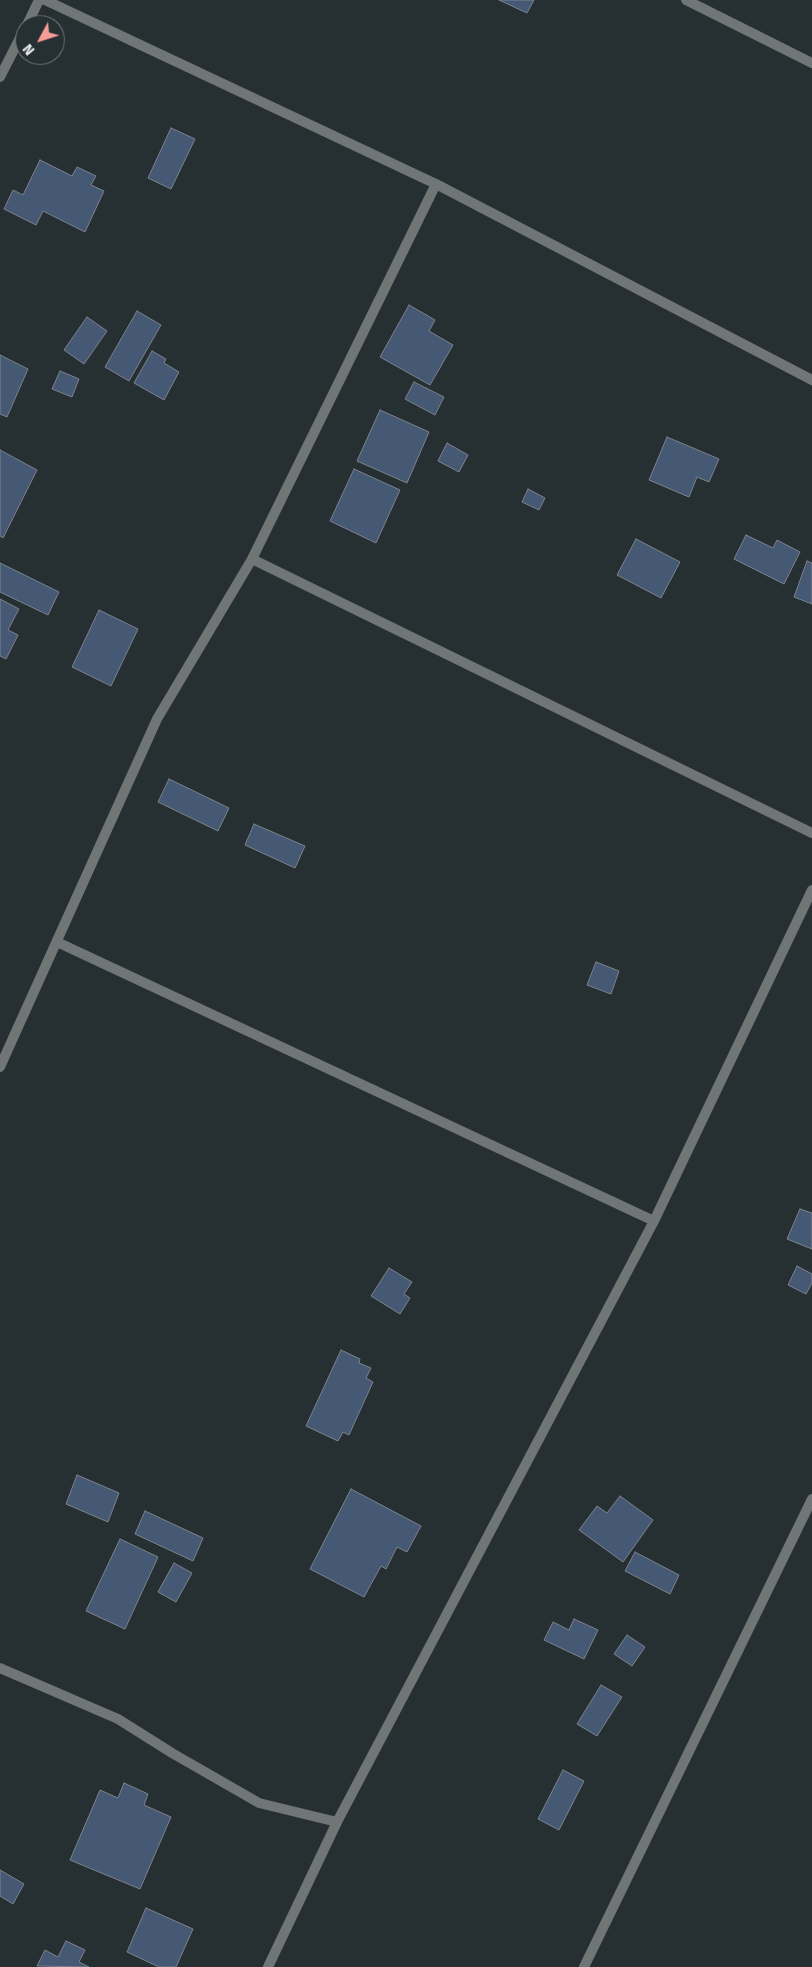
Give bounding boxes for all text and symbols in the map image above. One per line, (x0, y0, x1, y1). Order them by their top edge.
north arrow (15, 15, 65, 65)
text: N (19, 40, 38, 58)

